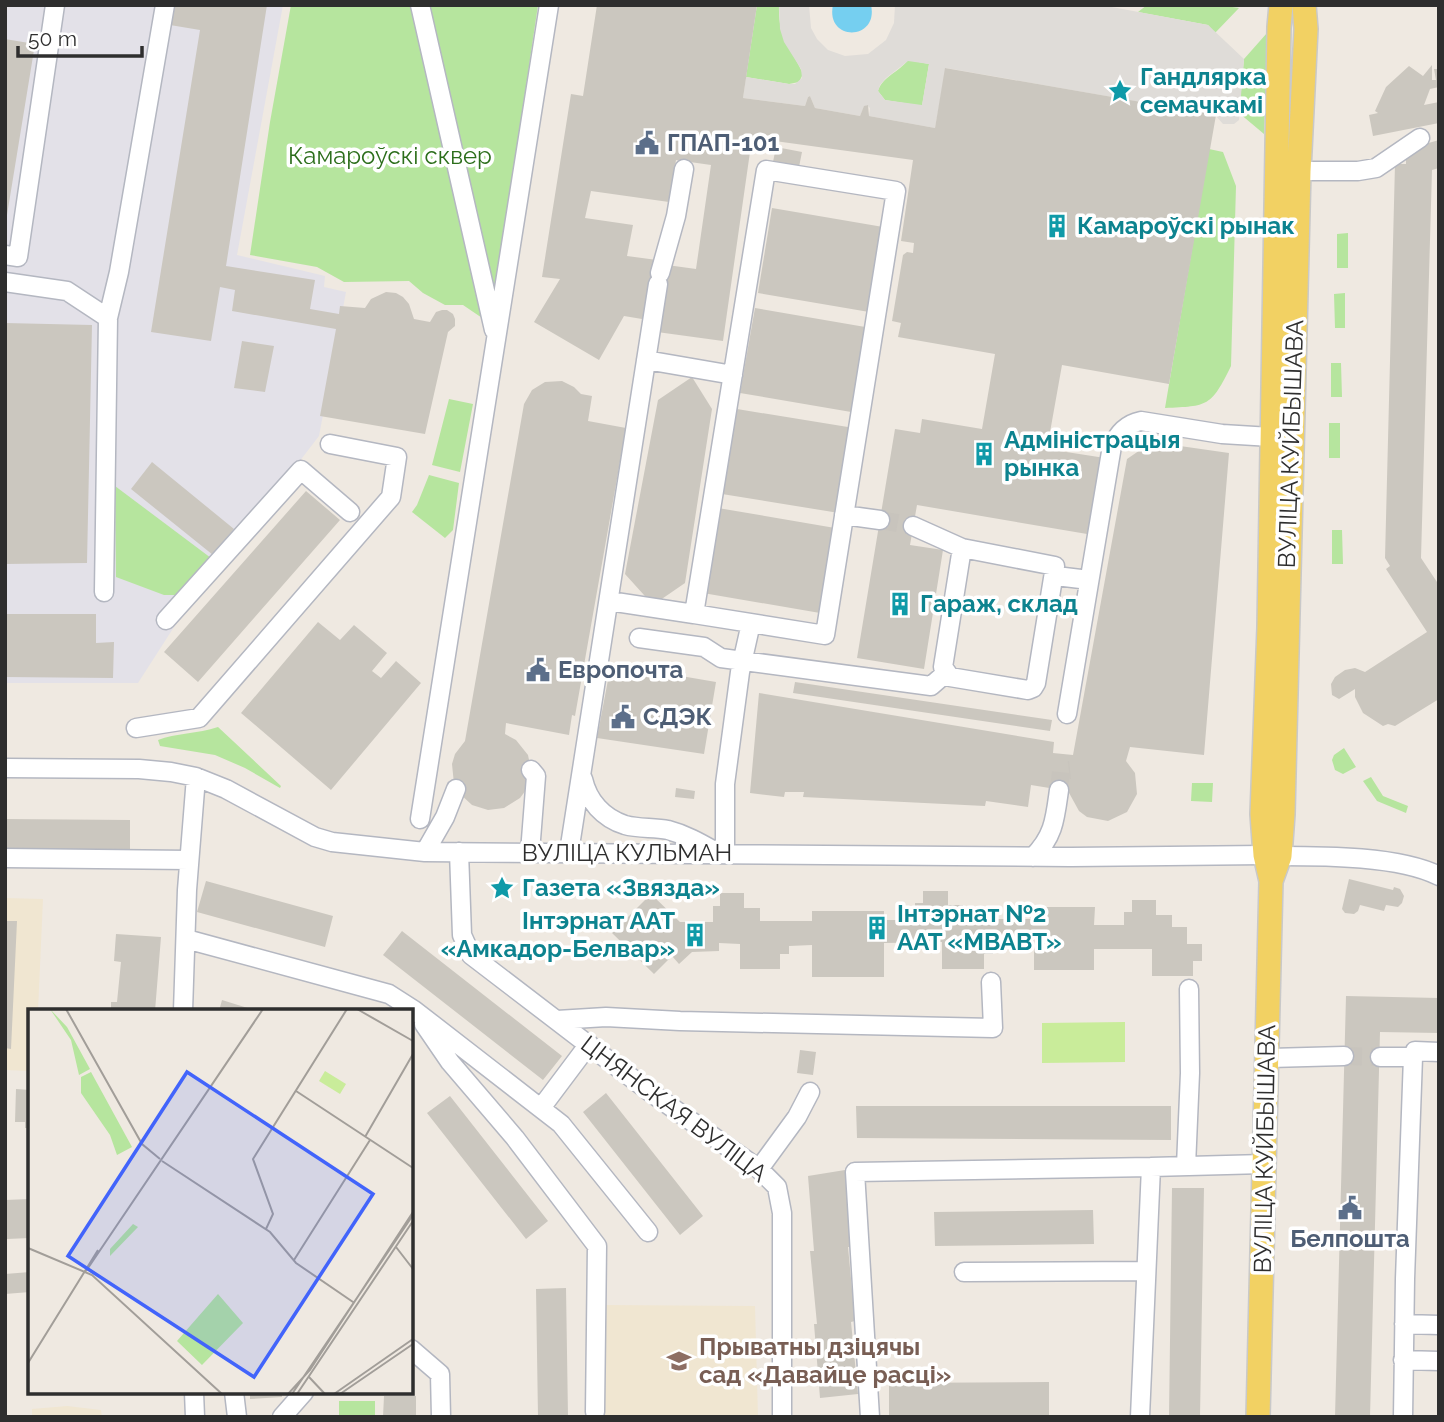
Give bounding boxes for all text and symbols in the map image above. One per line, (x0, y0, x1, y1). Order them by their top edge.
scale bar (18, 14, 142, 58)
text: 50 m (28, 26, 77, 51)
place label: Гандлярка семачкамі (1140, 62, 1267, 119)
place icon: Гандлярка семачкамі (1106, 77, 1134, 105)
place label: ГПАП-101 (667, 128, 780, 157)
public building icon: ГПАП-101 (633, 129, 661, 157)
park label: Камароўскі сквер (288, 141, 492, 170)
place label: Камароўскі рынак (1077, 211, 1295, 240)
building icon: Камароўскі рынак (1043, 212, 1071, 240)
street label: ВУЛІЦА КУЙБЫШАВА (1272, 319, 1309, 569)
place label: Адміністрацыя рынка (1004, 425, 1180, 482)
building icon: Адміністрацыя рынка (970, 440, 998, 468)
place label: Гараж, склад (920, 589, 1078, 618)
building icon: Гараж, склад (886, 590, 914, 618)
place label: Европочта (558, 655, 684, 684)
public building icon: Европочта (524, 656, 552, 684)
place label: СДЭК (643, 702, 712, 731)
public building icon: СДЭК (609, 703, 637, 731)
street label: ВУЛІЦА КУЛЬМАН (522, 838, 732, 867)
place label: Газета «Звязда» (522, 873, 720, 902)
place icon: Газета «Звязда» (488, 874, 516, 902)
place label: Інтэрнат №2 ААТ «МВАВТ» (897, 899, 1062, 956)
place label: Інтэрнат ААТ «Амкадор-Белвар» (441, 906, 675, 963)
building icon: Інтэрнат №2 ААТ «МВАВТ» (863, 914, 891, 942)
building icon: Інтэрнат ААТ «Амкадор-Белвар» (681, 921, 709, 949)
inset map (28, 1009, 413, 1394)
street label: ВУЛІЦА КУЙБЫШАВА (1248, 1024, 1281, 1273)
street label: ЦНЯНСКАЯ ВУЛІЦА (575, 1029, 773, 1188)
public building icon: Белпошта (1336, 1194, 1364, 1222)
place label: Белпошта (1290, 1224, 1410, 1253)
place label: Прыватны дзіцячы сад «Давайце расці» (699, 1332, 951, 1389)
school or university icon: Прыватны дзіцячы сад «Давайце расці» (665, 1347, 693, 1375)

